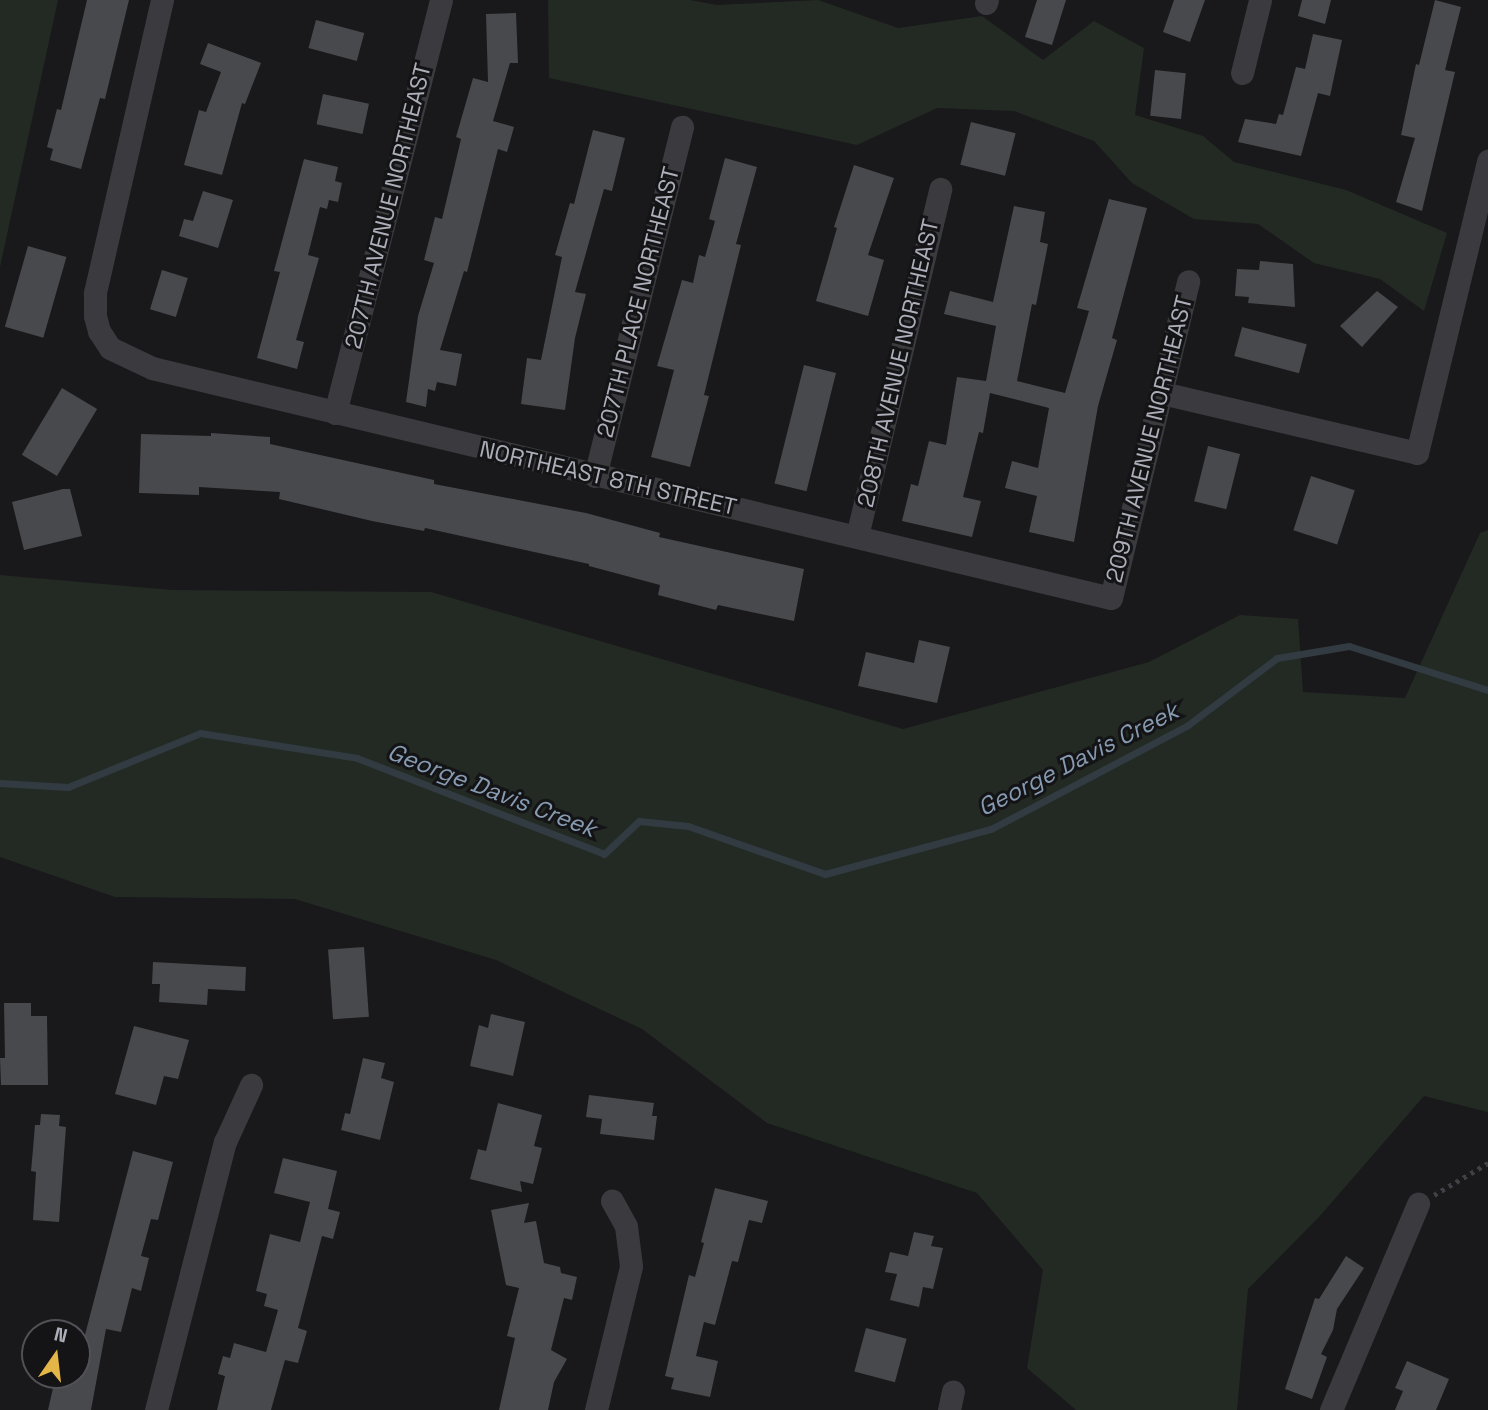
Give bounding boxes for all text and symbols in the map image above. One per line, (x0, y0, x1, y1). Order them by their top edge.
street label: 207TH AVENUE NORTHEAST (339, 60, 437, 352)
street label: 207TH PLACE NORTHEAST (591, 164, 685, 440)
street label: 208TH AVENUE NORTHEAST (851, 216, 945, 510)
street label: 209TH AVENUE NORTHEAST (1100, 293, 1198, 585)
street label: NORTHEAST 8TH STREET (477, 435, 739, 521)
water label: George Davis Creek (973, 696, 1183, 822)
water label: George Davis Creek (384, 737, 600, 843)
north arrow (21, 1319, 91, 1389)
text: N (52, 1321, 70, 1349)

